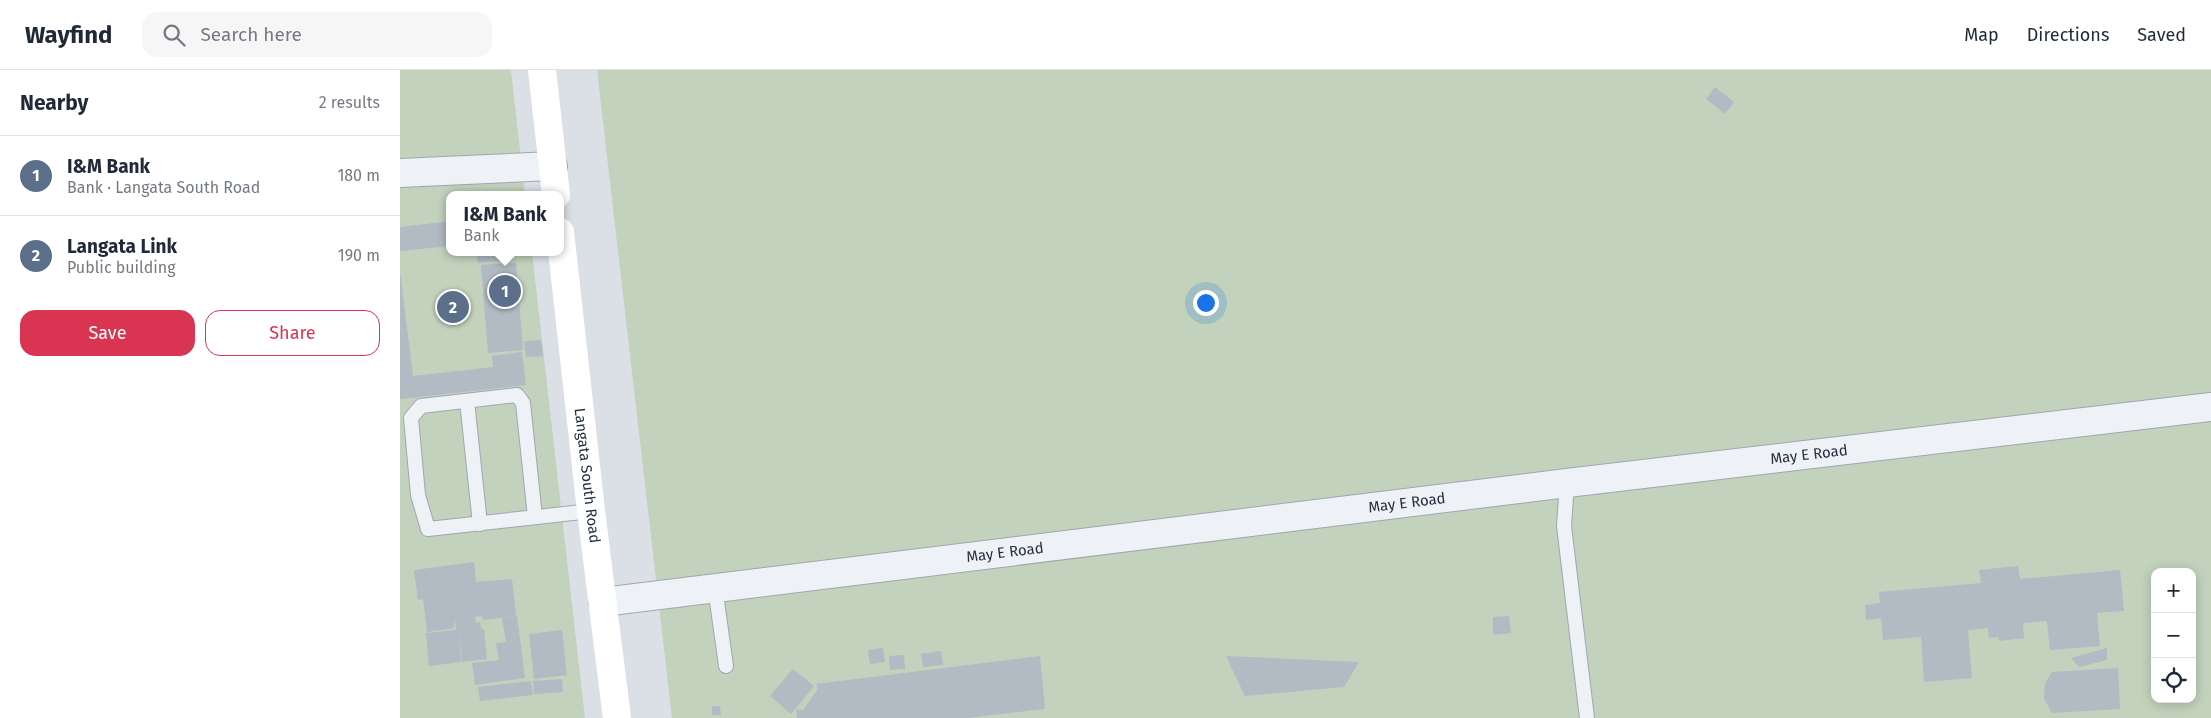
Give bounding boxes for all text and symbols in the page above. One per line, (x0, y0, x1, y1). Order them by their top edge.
search box (142, 12, 492, 57)
text: Wayfind (25, 21, 112, 49)
icon: search (160, 21, 188, 49)
text: Search here (200, 23, 302, 46)
text: Map (1964, 24, 1999, 46)
text: Directions (2027, 24, 2109, 46)
text: Saved (2137, 24, 2186, 46)
text: Nearby (20, 90, 88, 116)
text: 2 results (319, 93, 380, 112)
text: I&M Bank (67, 155, 150, 178)
text: 1 (32, 166, 40, 185)
text: 180 m (337, 166, 380, 185)
text: Bank · Langata South Road (67, 178, 260, 197)
popup (446, 191, 564, 256)
text: I&M Bank (463, 203, 547, 226)
text: Bank (463, 226, 500, 245)
text: Langata Link (67, 235, 177, 258)
text: 2 (32, 246, 40, 265)
text: 190 m (338, 246, 380, 265)
text: Public building (67, 258, 175, 277)
pin: 1 (489, 272, 521, 310)
pin: 2 (437, 288, 469, 326)
your location (1193, 290, 1219, 316)
button: Save (20, 310, 195, 356)
button: Share (205, 310, 380, 356)
street label: Langata South Road (571, 407, 604, 544)
street label: May E Road (1769, 441, 1849, 468)
street label: May E Road (1367, 489, 1447, 516)
street label: May E Road (965, 539, 1045, 566)
map controls (2151, 568, 2196, 703)
button: + (2151, 568, 2196, 613)
button: − (2151, 613, 2196, 658)
button: locate (2151, 658, 2196, 703)

